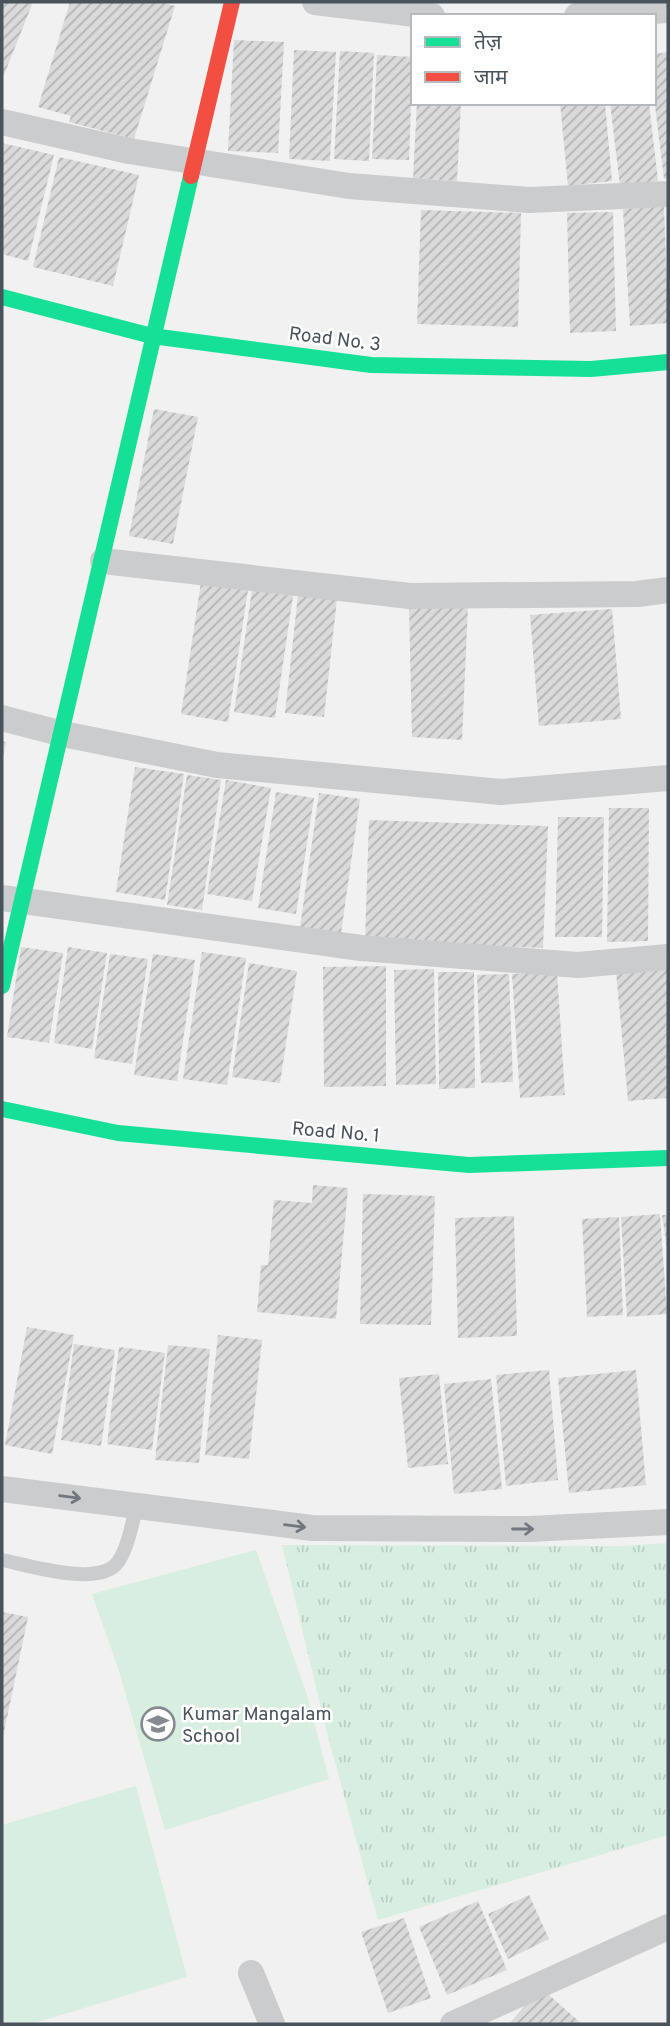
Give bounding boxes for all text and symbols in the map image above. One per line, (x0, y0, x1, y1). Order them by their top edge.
legend (411, 14, 656, 105)
text: तेज़ (474, 30, 502, 57)
text: जाम (474, 65, 508, 92)
street label: Road No. 3 (287, 322, 382, 358)
street label: Road No. 1 (291, 1117, 381, 1149)
one-way arrow (58, 1490, 80, 1503)
one-way arrow (283, 1519, 306, 1532)
one-way arrow (511, 1522, 534, 1536)
place label: Kumar Mangalam School (182, 1703, 332, 1749)
school or university icon: Kumar Mangalam School (139, 1705, 177, 1743)

